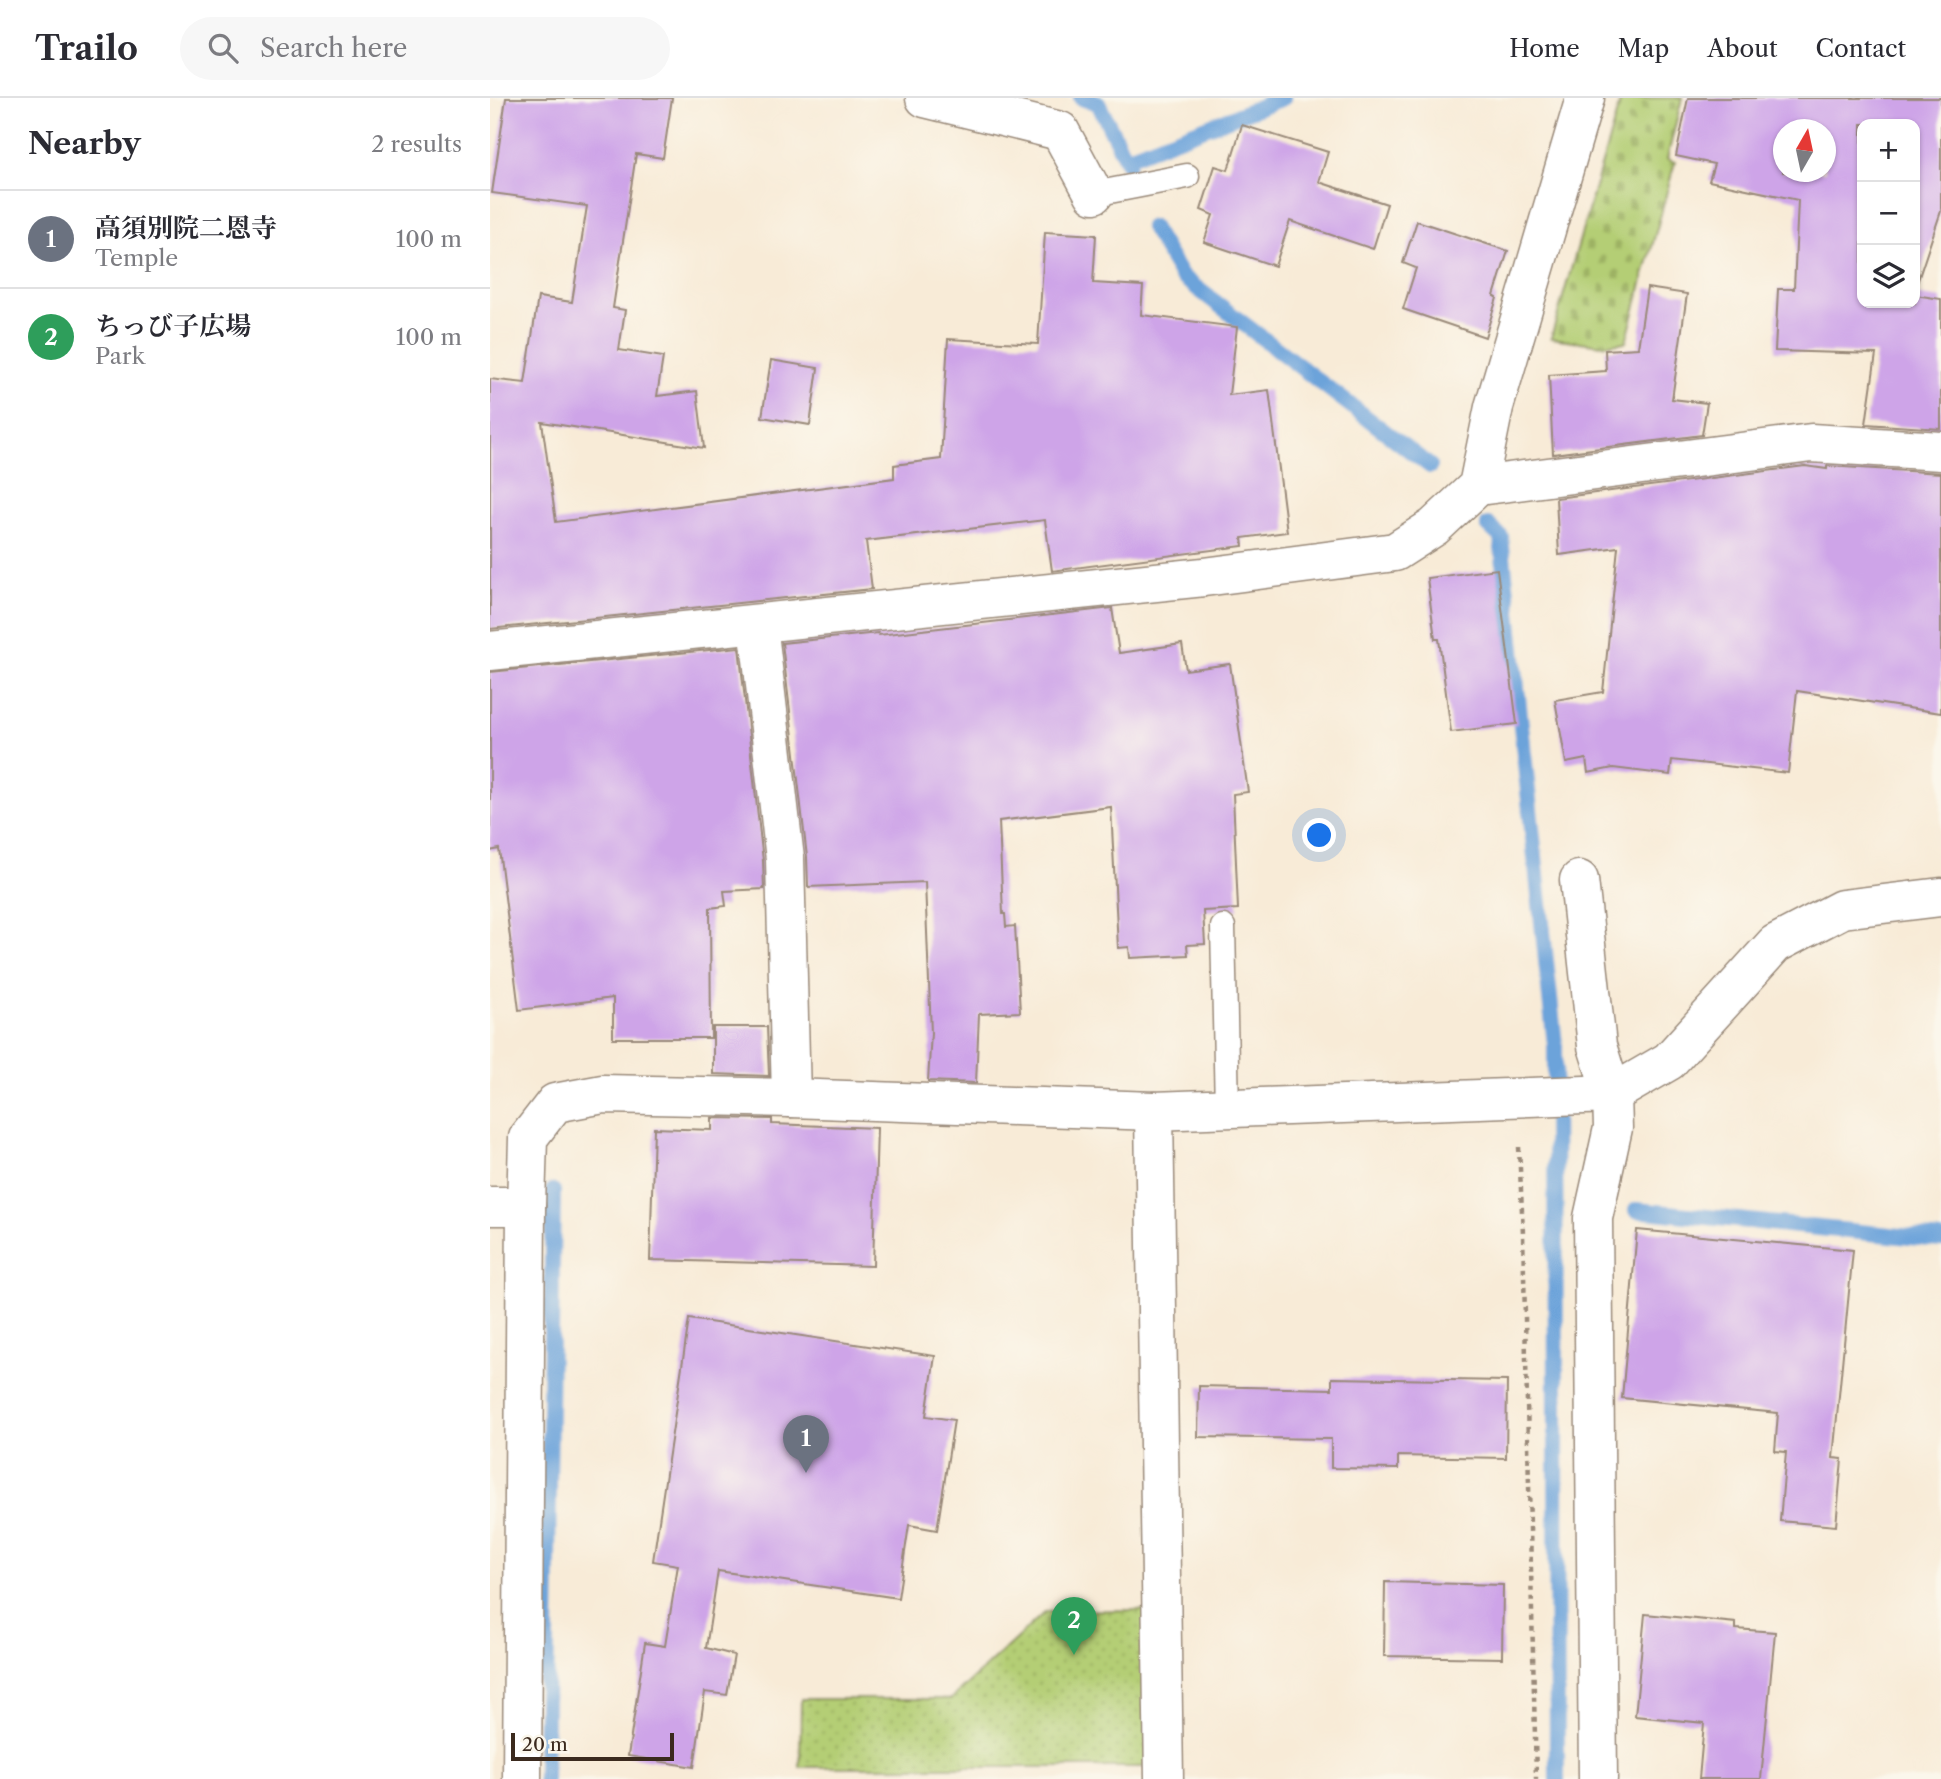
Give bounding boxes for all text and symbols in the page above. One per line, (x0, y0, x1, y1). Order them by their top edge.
search box (180, 17, 670, 80)
text: Trailo (35, 28, 138, 69)
icon: search (204, 29, 242, 67)
text: Search here (260, 32, 407, 64)
text: Home (1509, 34, 1580, 63)
text: Map (1618, 34, 1669, 63)
text: About (1707, 34, 1778, 63)
text: Contact (1816, 34, 1906, 63)
north arrow (1773, 119, 1836, 182)
map controls (1857, 119, 1920, 308)
button: + (1857, 119, 1920, 182)
text: Nearby (28, 125, 141, 162)
text: 2 results (371, 130, 462, 158)
button: − (1857, 182, 1920, 245)
text: 高須別院二恩寺 (95, 212, 277, 244)
text: 1 (46, 225, 56, 253)
text: 100 m (396, 225, 462, 253)
text: Temple (95, 244, 178, 272)
button: layers (1857, 245, 1920, 308)
text: ちっび子広場 (95, 310, 251, 342)
text: 2 (44, 323, 58, 351)
text: 100 m (396, 323, 462, 351)
text: Park (95, 342, 145, 370)
your location (1302, 818, 1336, 852)
pin: 1 (783, 1415, 829, 1473)
pin: 2 (1051, 1597, 1097, 1655)
scale bar (511, 1730, 674, 1762)
text: 20 m (522, 1733, 568, 1756)

